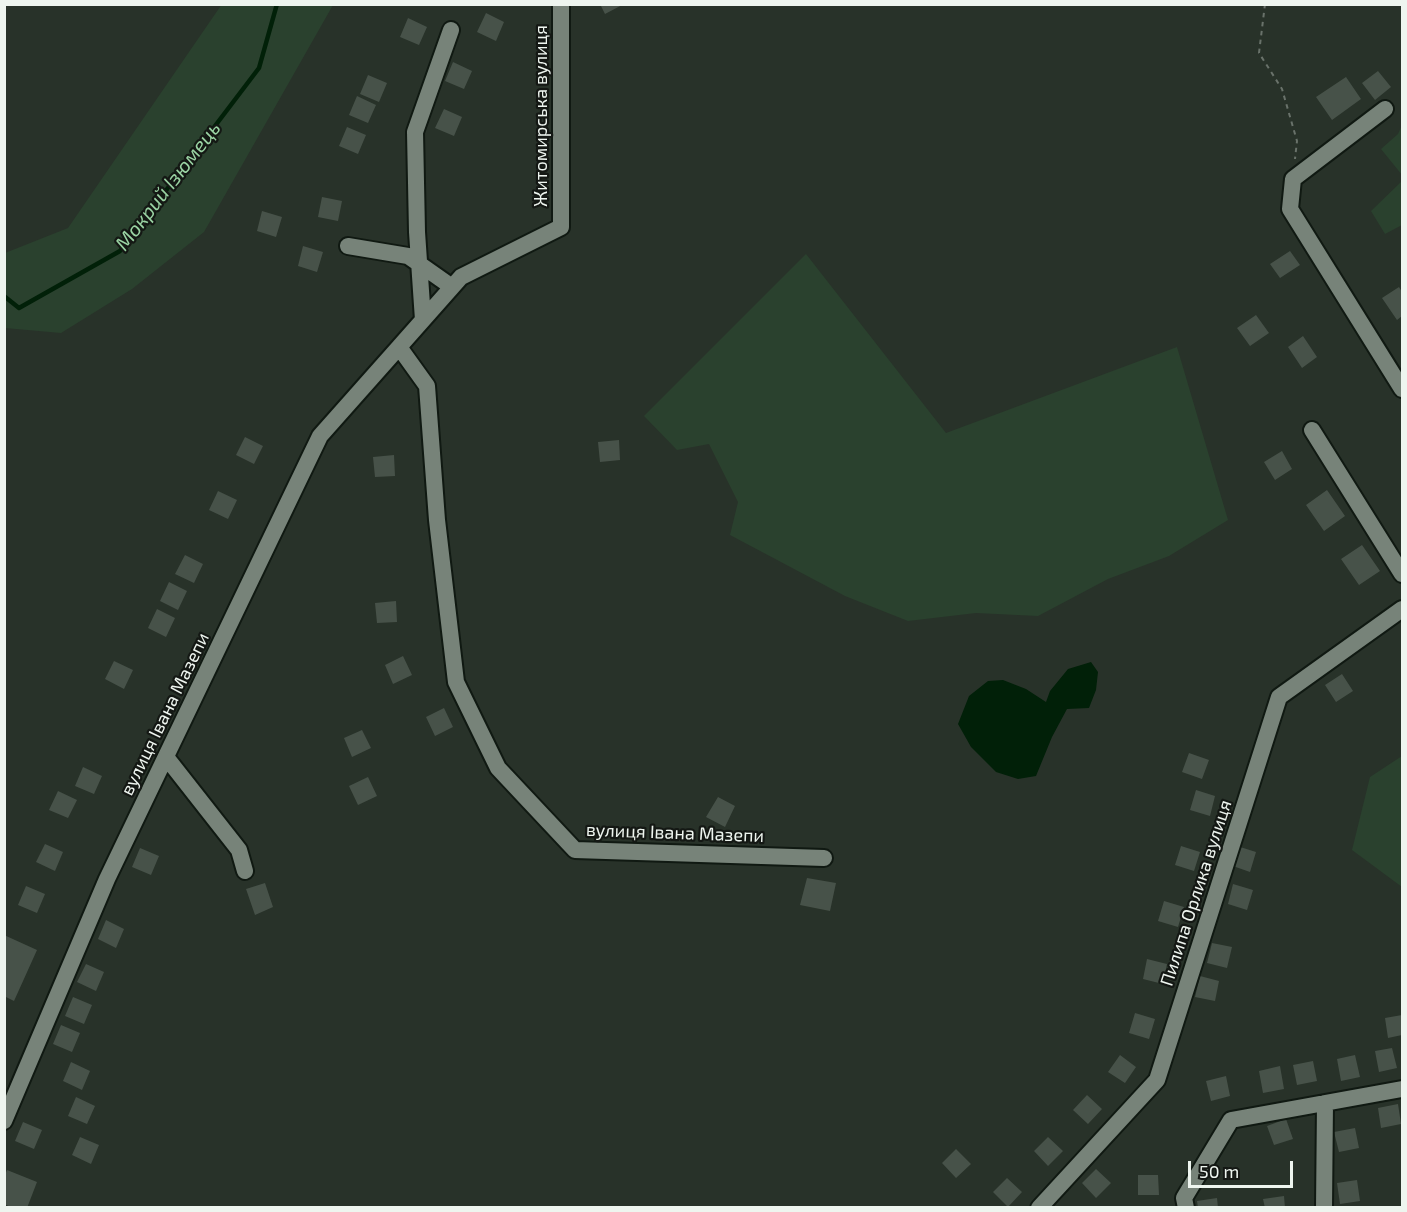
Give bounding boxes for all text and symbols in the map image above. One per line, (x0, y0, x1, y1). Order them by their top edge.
street label: Житомирська вулиця (530, 25, 552, 207)
water label: Мокрий Ізюмець (110, 117, 226, 255)
street label: вулиця Івана Мазепи (116, 629, 214, 799)
street label: Пилипа Орлика вулиця (1156, 797, 1236, 989)
street label: вулиця Івана Мазепи (586, 819, 764, 847)
scale bar (1191, 1149, 1296, 1187)
text: 50 m (1199, 1160, 1239, 1182)

